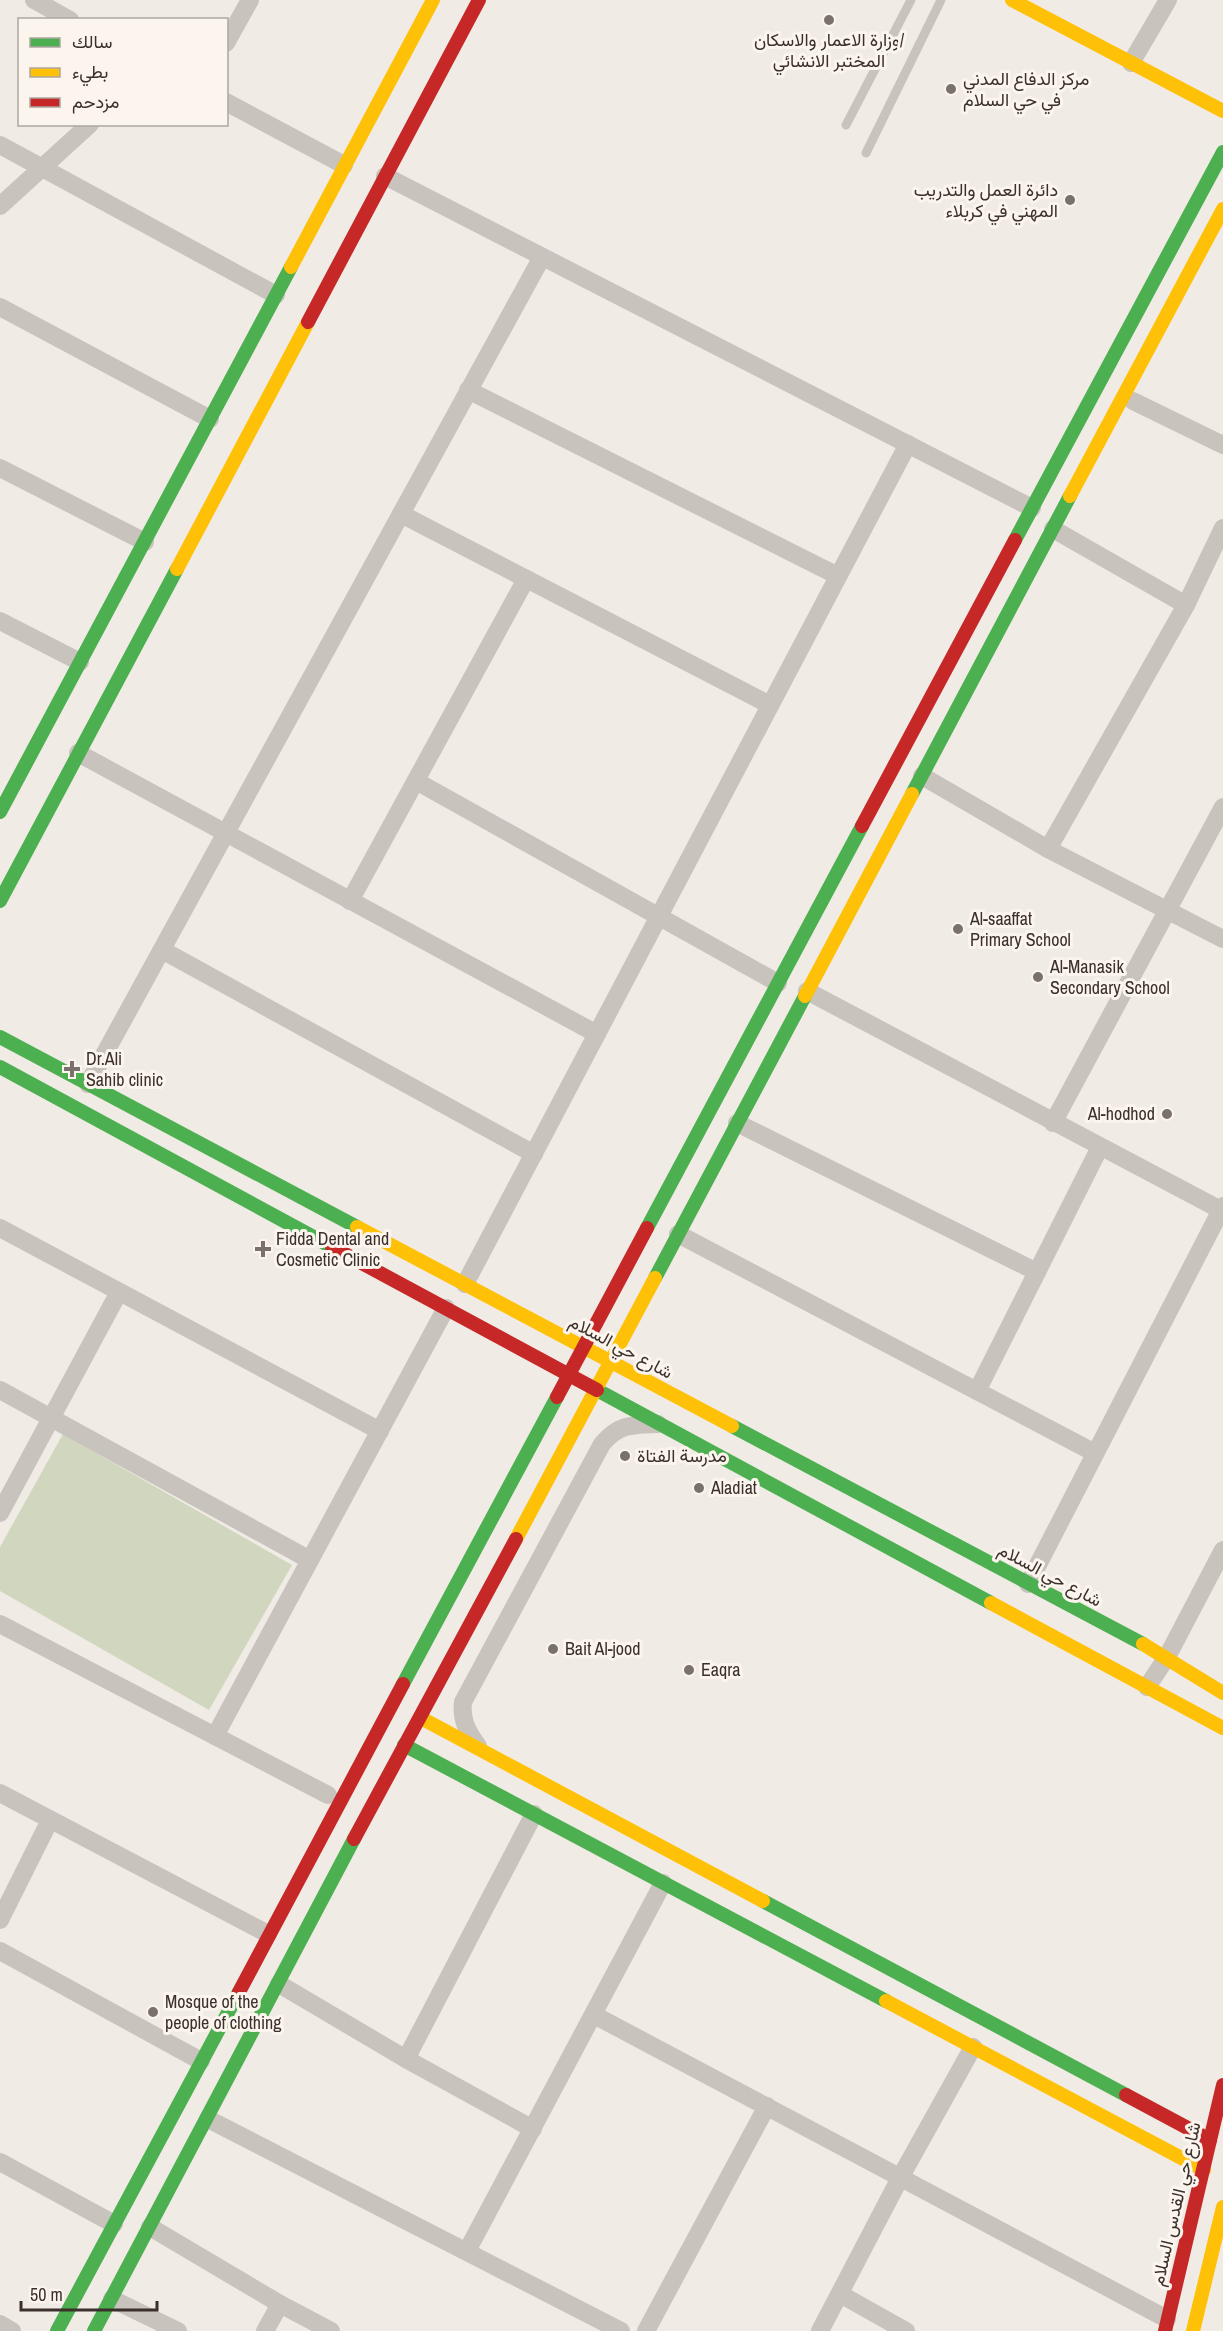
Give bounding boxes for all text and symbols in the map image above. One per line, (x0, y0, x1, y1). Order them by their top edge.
marker: وزارة الاعمار والاسكان/ المختبر الانشائي (822, 13, 836, 27)
legend (18, 18, 228, 126)
place label: وزارة الاعمار والاسكان/ المختبر الانشائي (754, 27, 905, 76)
text: سالك (72, 29, 112, 54)
text: بطيء (72, 59, 108, 87)
place label: مركز الدفاع المدني في حي السلام (963, 66, 1089, 115)
marker: مركز الدفاع المدني في حي السلام (944, 82, 958, 96)
text: مزدحم (72, 89, 119, 114)
place label: دائرة العمل والتدريب المهني في كربلاء (914, 177, 1058, 226)
marker: دائرة العمل والتدريب المهني في كربلاء (1063, 193, 1077, 207)
place label: Al-saaffat Primary School (969, 906, 1071, 952)
marker: Al-saaffat Primary School (951, 922, 965, 936)
place label: Al-Manasik Secondary School (1049, 954, 1170, 1000)
marker: Al-Manasik Secondary School (1031, 970, 1045, 984)
place label: Dr.Ali Sahib clinic (86, 1046, 163, 1092)
marker: Dr.Ali Sahib clinic (63, 1060, 81, 1078)
place label: Al-hodhod (1087, 1101, 1155, 1126)
marker: Al-hodhod (1160, 1107, 1174, 1121)
place label: Fidda Dental and Cosmetic Clinic (276, 1226, 389, 1272)
marker: Fidda Dental and Cosmetic Clinic (254, 1240, 272, 1258)
street label: شارع حي السلام (564, 1309, 678, 1387)
place label: مدرسة الفتاة (637, 1443, 727, 1468)
marker: مدرسة الفتاة (618, 1449, 632, 1463)
place label: Aladiat (710, 1475, 757, 1500)
marker: Aladiat (692, 1481, 706, 1495)
street label: شارع حي السلام (993, 1537, 1107, 1615)
place label: Bait Al-jood (565, 1636, 641, 1661)
marker: Bait Al-jood (546, 1642, 560, 1656)
place label: Eaqra (701, 1657, 740, 1682)
marker: Eaqra (682, 1663, 696, 1677)
place label: Mosque of the people of clothing (165, 1989, 282, 2035)
marker: Mosque of the people of clothing (146, 2005, 160, 2019)
street label: شارع حي القدس السلام (1144, 2119, 1209, 2289)
scale bar (21, 2274, 158, 2312)
text: 50 m (30, 2282, 63, 2307)

